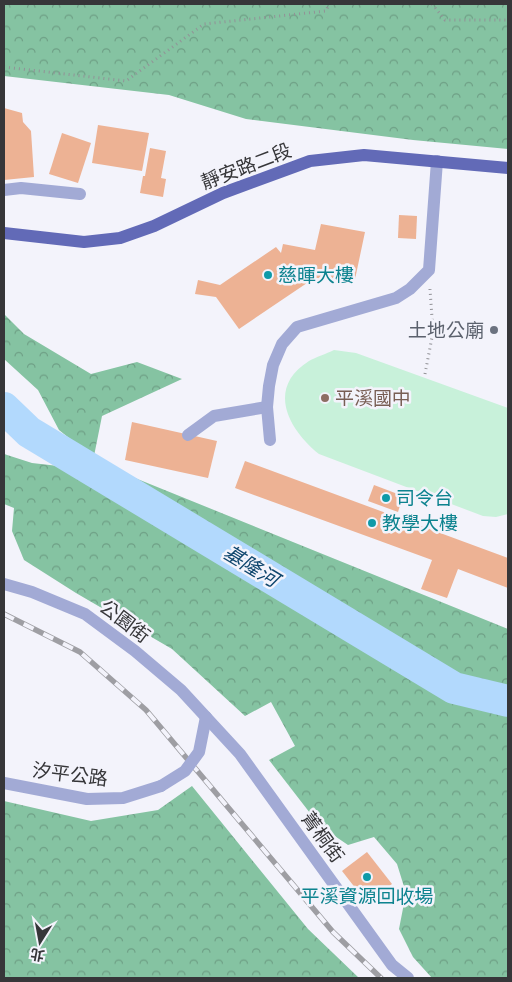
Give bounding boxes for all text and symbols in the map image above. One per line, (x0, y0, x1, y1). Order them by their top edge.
street label: 靜安路二段 (198, 140, 295, 195)
place label: 慈暉大樓 (278, 265, 354, 288)
marker: 慈暉大樓 (262, 269, 274, 281)
place label: 土地公廟 (408, 320, 484, 343)
marker: 土地公廟 (488, 324, 500, 336)
place label: 平溪國中 (335, 388, 411, 411)
marker: 平溪國中 (319, 392, 331, 404)
place label: 司令台 (396, 488, 453, 511)
marker: 司令台 (380, 492, 392, 504)
place label: 教學大樓 (382, 513, 458, 536)
marker: 教學大樓 (366, 517, 378, 529)
water label: 基隆河 (219, 541, 286, 595)
street label: 公園街 (94, 596, 154, 649)
street label: 汐平公路 (31, 759, 109, 792)
street label: 菁桐街 (296, 808, 348, 868)
marker: 平溪資源回收場 (361, 871, 373, 883)
place label: 平溪資源回收場 (300, 886, 434, 909)
north arrow (15, 917, 65, 967)
text: 北 (29, 945, 46, 964)

